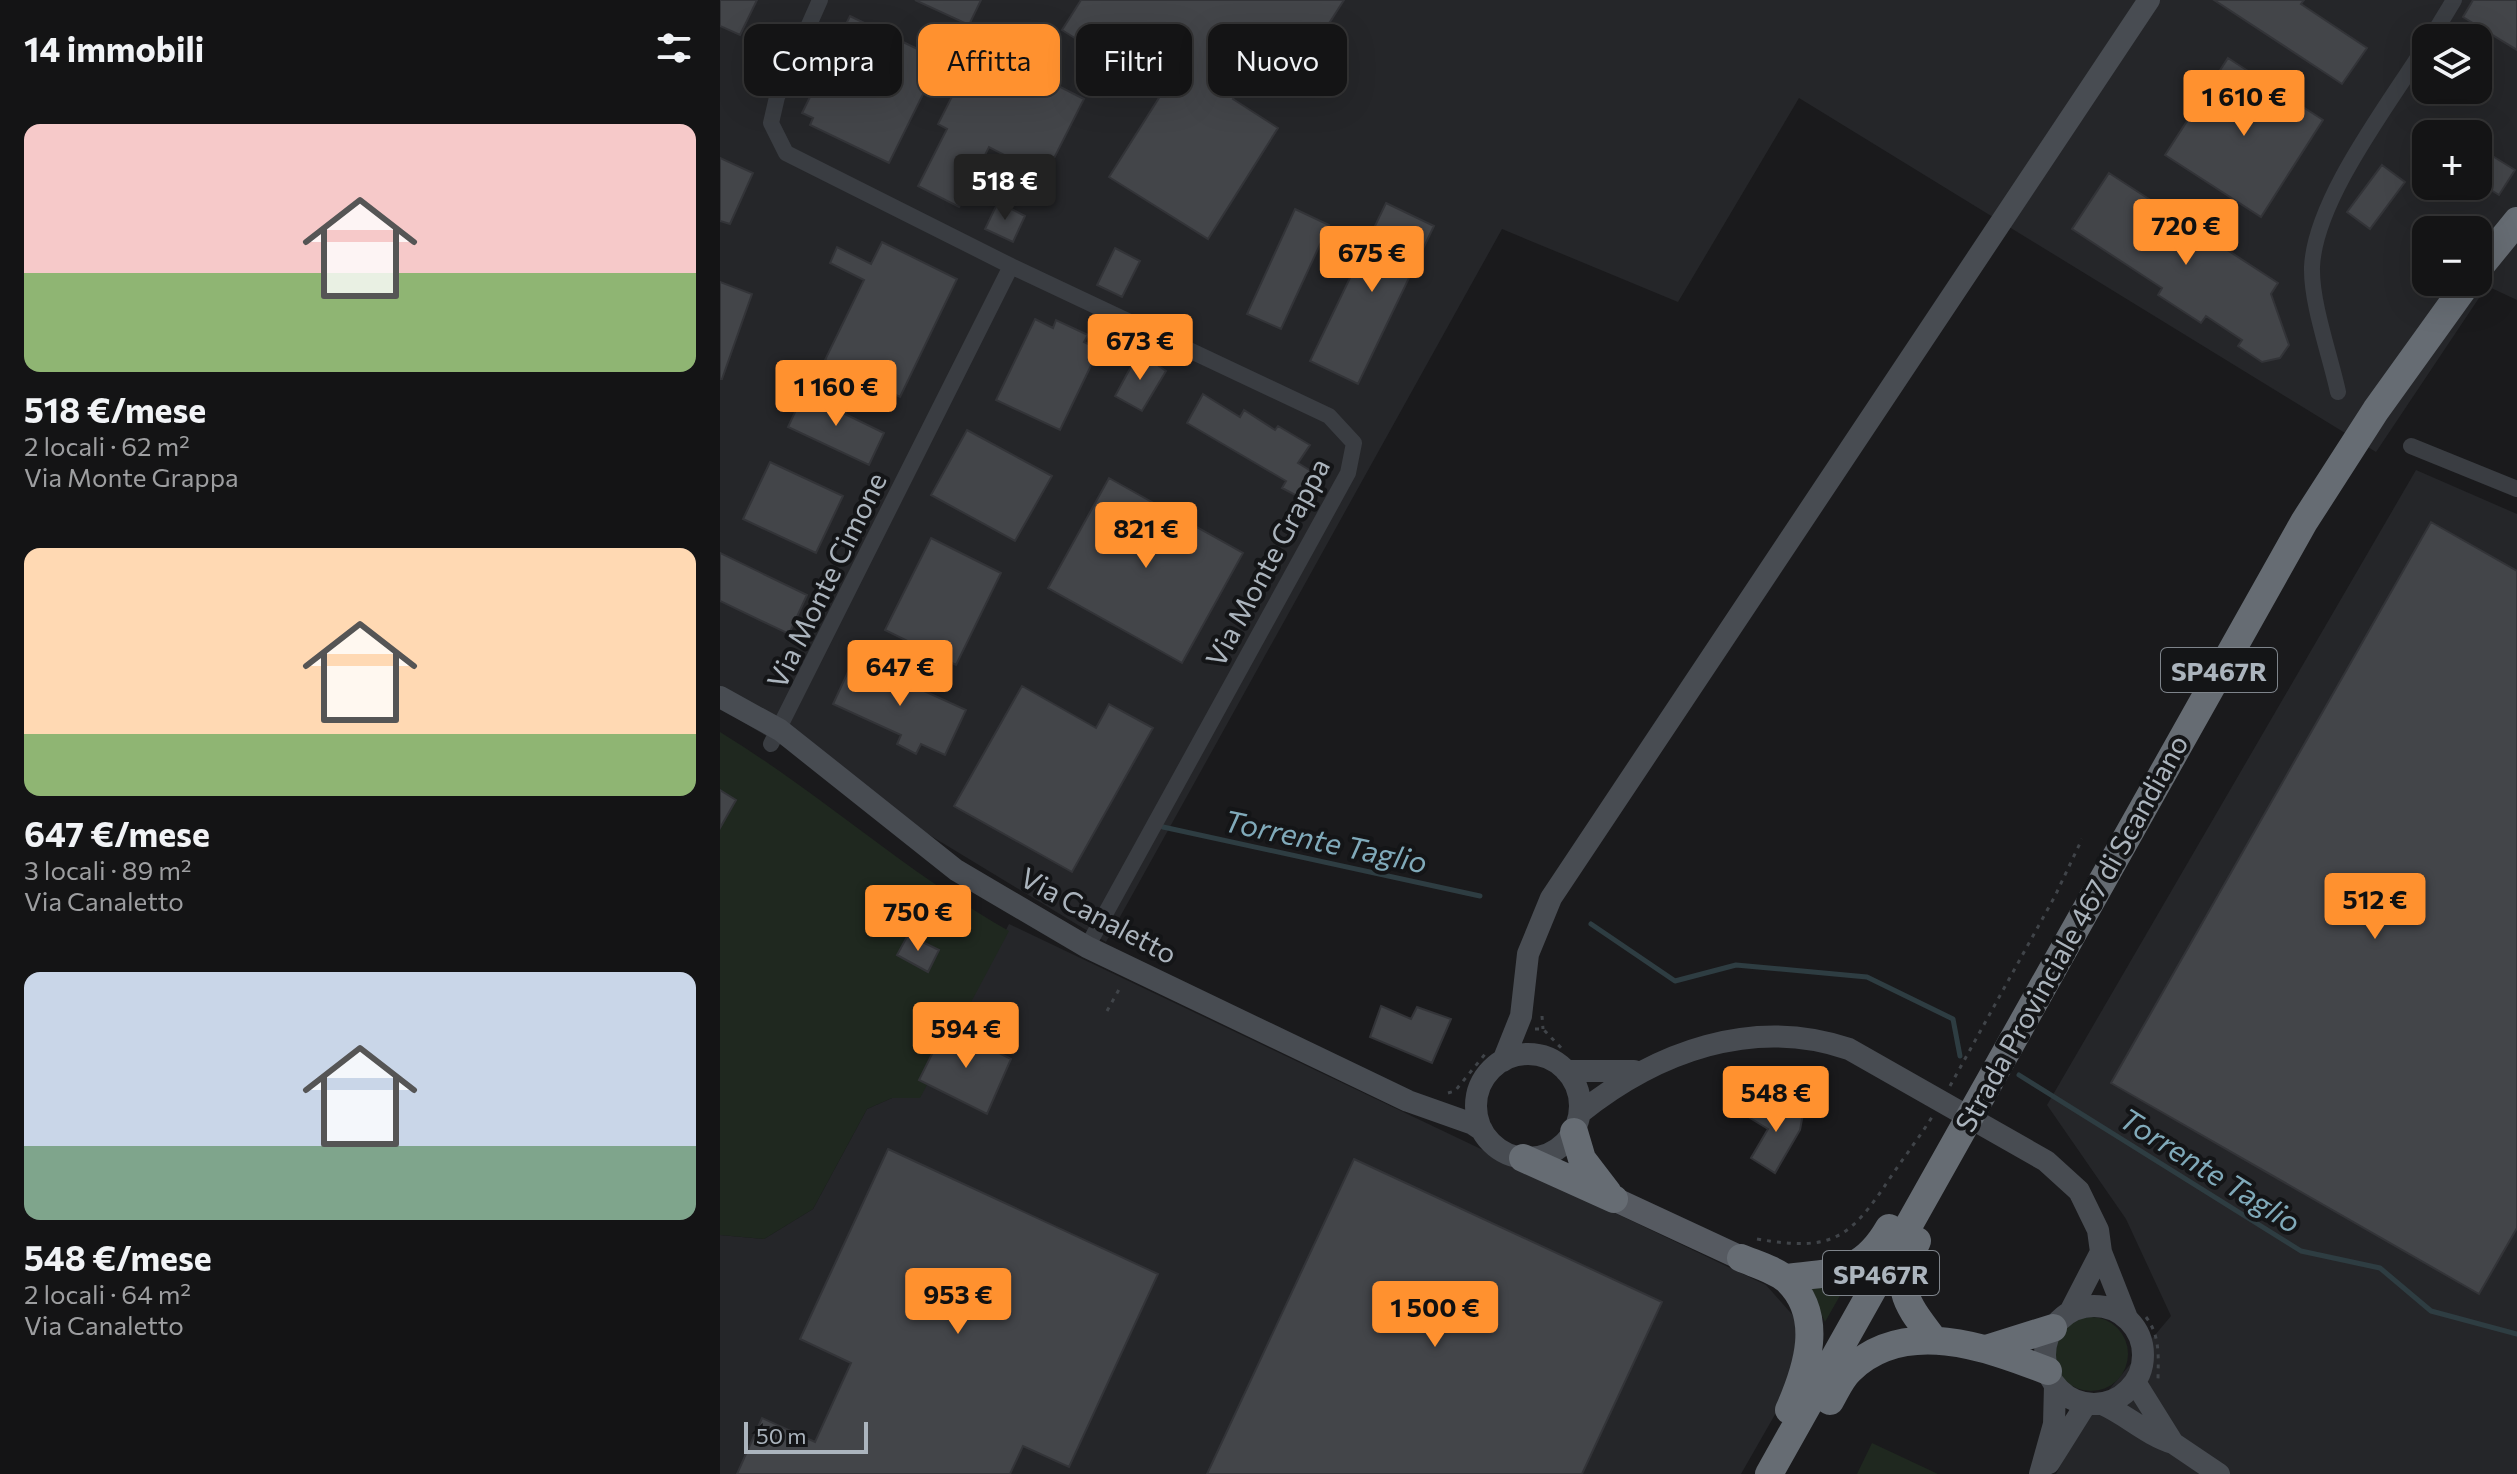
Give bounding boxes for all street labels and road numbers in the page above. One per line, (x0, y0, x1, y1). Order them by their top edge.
street label: Via Monte Grappa (1198, 452, 1336, 672)
street label: Via Monte Cimone (759, 467, 893, 693)
road number: SP467R (2161, 648, 2277, 692)
street label: Strada Provinciale 467 di Scandiano (1947, 729, 2195, 1137)
street label: Via Canaletto (1015, 860, 1183, 970)
road number: SP467R (1823, 1251, 1939, 1295)

